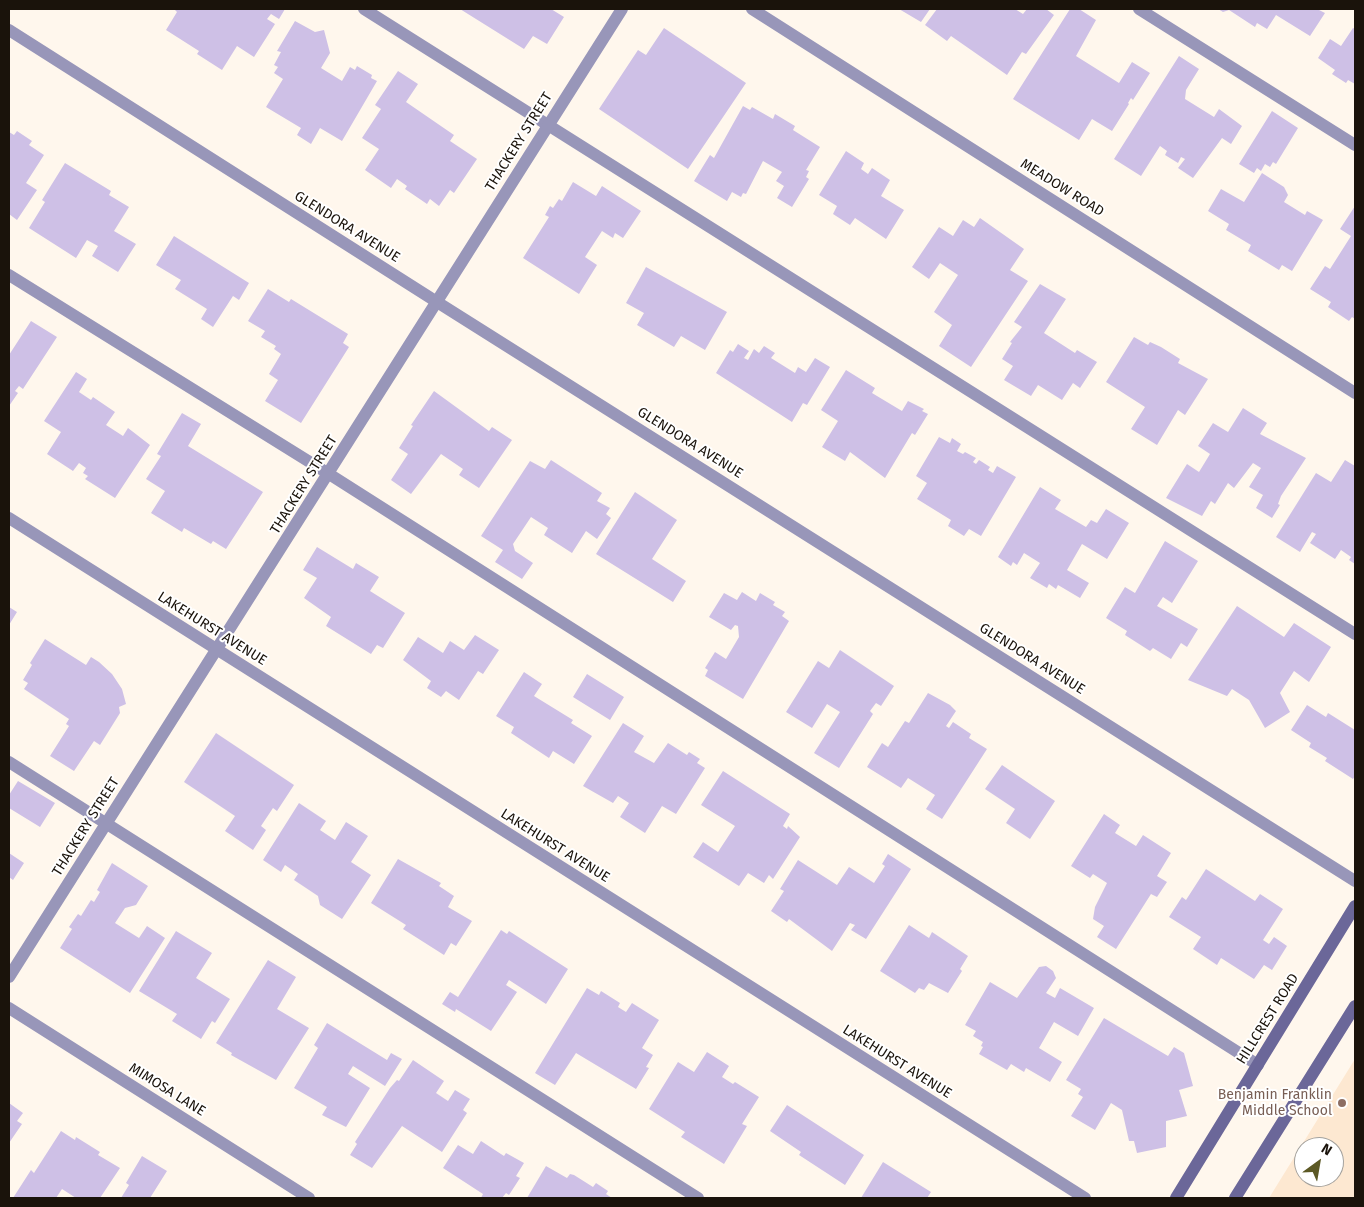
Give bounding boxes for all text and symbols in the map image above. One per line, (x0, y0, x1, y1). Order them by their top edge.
street label: THACKERY STREET (482, 90, 556, 194)
street label: MEADOW ROAD (1017, 156, 1107, 220)
street label: GLENDORA AVENUE (291, 188, 403, 266)
street label: GLENDORA AVENUE (634, 404, 746, 482)
street label: THACKERY STREET (267, 433, 341, 537)
street label: LAKEHURST AVENUE (154, 589, 270, 669)
street label: GLENDORA AVENUE (976, 620, 1088, 698)
street label: THACKERY STREET (49, 775, 123, 879)
street label: LAKEHURST AVENUE (497, 806, 613, 886)
street label: HILLCREST ROAD (1233, 971, 1303, 1067)
street label: LAKEHURST AVENUE (839, 1022, 955, 1102)
street label: MIMOSA LANE (126, 1060, 208, 1120)
place label: Benjamin Franklin Middle School (1218, 1087, 1332, 1120)
marker: Benjamin Franklin Middle School (1336, 1097, 1348, 1109)
north arrow (1294, 1137, 1344, 1187)
text: N (1318, 1140, 1335, 1159)

